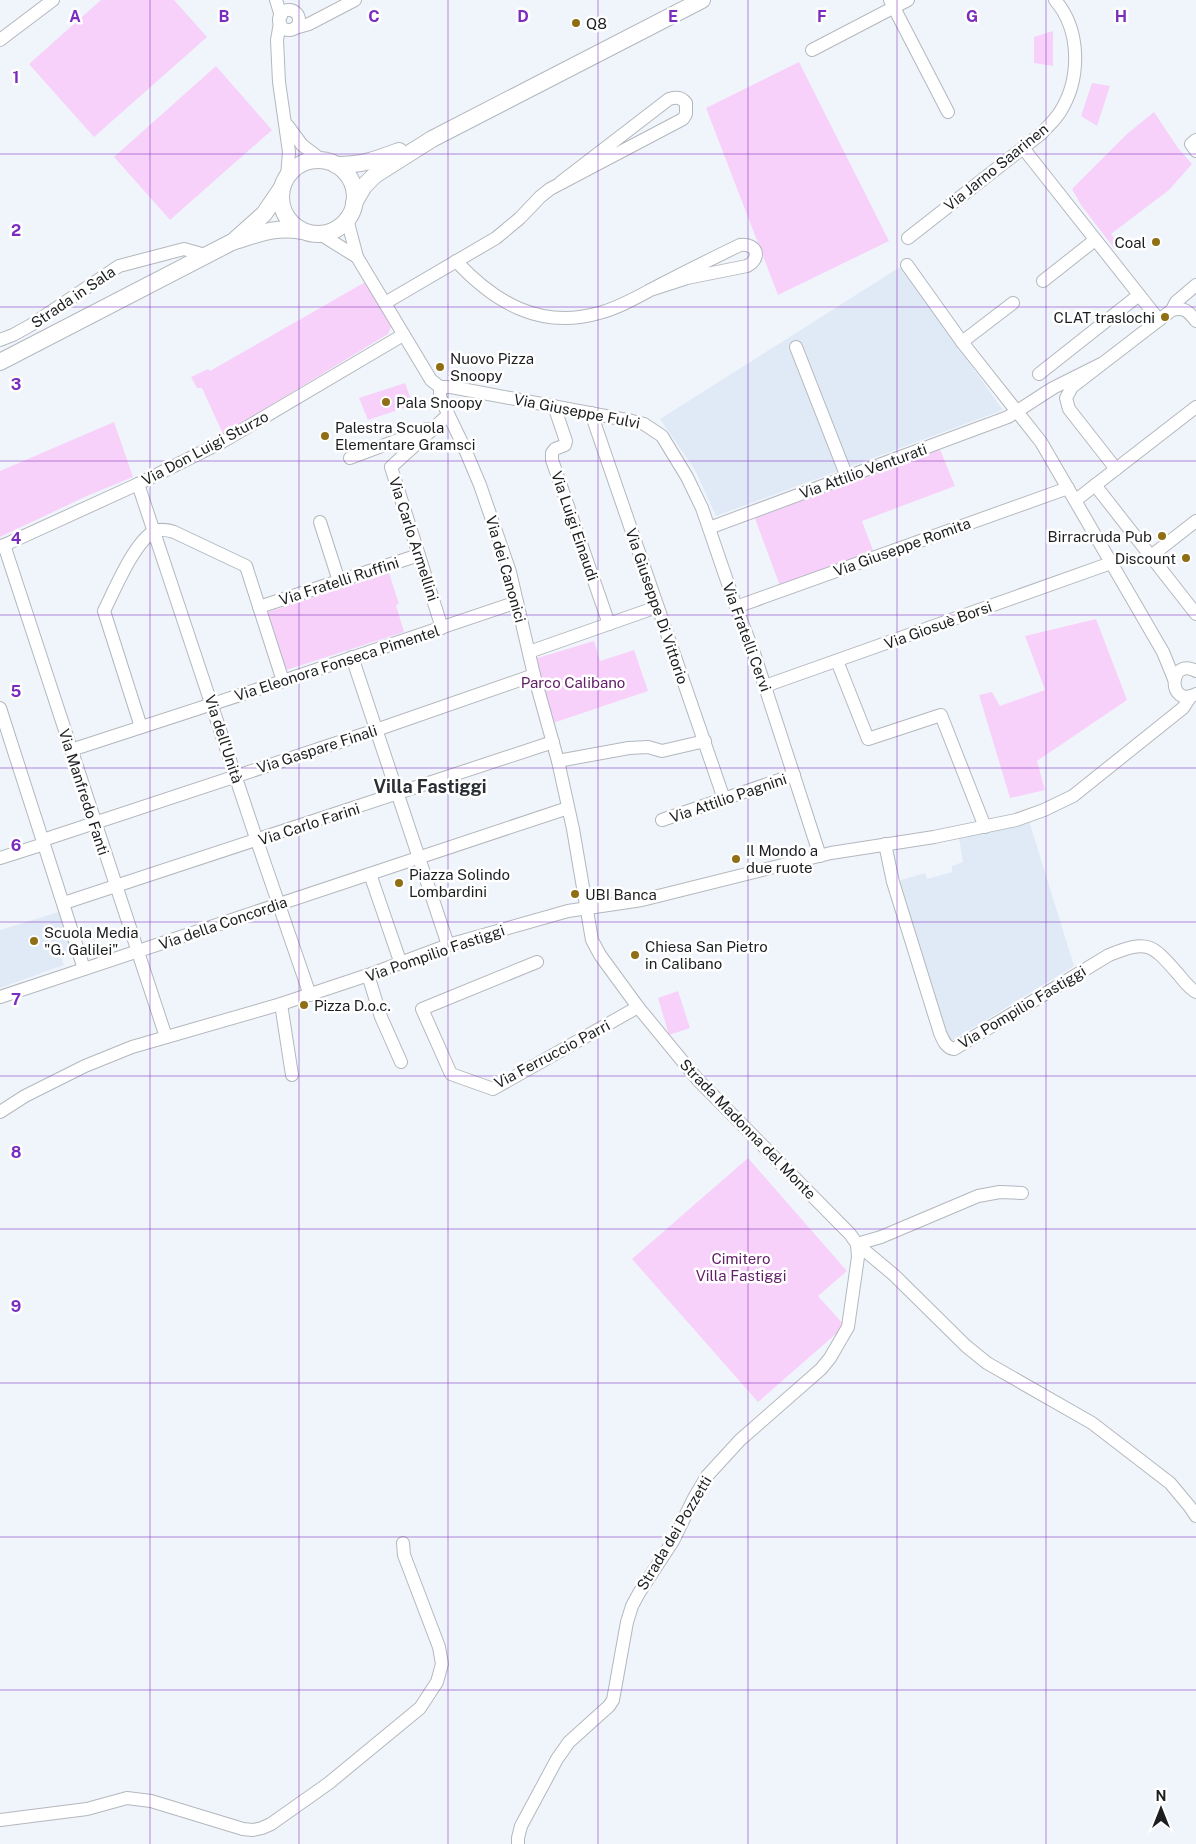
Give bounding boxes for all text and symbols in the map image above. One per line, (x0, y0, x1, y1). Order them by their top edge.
text: A (69, 7, 81, 26)
text: B (219, 7, 230, 26)
text: C (368, 7, 380, 26)
text: D (517, 7, 529, 26)
text: E (668, 7, 678, 26)
text: F (817, 7, 827, 26)
text: G (966, 7, 978, 26)
text: H (1115, 7, 1127, 26)
place label: Q8 (586, 15, 607, 32)
marker: Q8 (570, 17, 582, 29)
text: 1 (13, 68, 19, 87)
street label: Via Jarno Saarinen (941, 120, 1051, 214)
text: 2 (11, 221, 21, 240)
place label: Coal (1114, 234, 1146, 251)
marker: Coal (1150, 236, 1162, 248)
street label: Strada in Sala (28, 263, 118, 331)
place label: CLAT traslochi (1054, 309, 1155, 326)
marker: CLAT traslochi (1159, 311, 1171, 323)
place label: Nuovo Pizza Snoopy (450, 350, 534, 384)
marker: Nuovo Pizza Snoopy (434, 361, 446, 373)
text: 3 (11, 375, 21, 394)
street label: Via Giuseppe Fulvi (512, 390, 642, 432)
place label: Pala Snoopy (396, 394, 483, 411)
marker: Pala Snoopy (380, 396, 392, 408)
street label: Via Don Luigi Sturzo (139, 407, 271, 489)
place label: Palestra Scuola Elementare Gramsci (335, 419, 476, 453)
marker: Palestra Scuola Elementare Gramsci (319, 430, 331, 442)
street label: Via Attilio Venturati (797, 440, 929, 502)
street label: Via Luigi Einaudi (548, 469, 602, 583)
street label: Via Carlo Armellini (386, 475, 442, 603)
street label: Via dei Canonici (483, 514, 529, 624)
street label: Via Giuseppe Romita (831, 514, 973, 580)
street label: Via Giuseppe Di Vittorio (622, 526, 692, 686)
place label: Birracruda Pub (1048, 528, 1152, 545)
text: 4 (11, 529, 22, 548)
marker: Birracruda Pub (1156, 530, 1168, 542)
place label: Discount (1115, 550, 1176, 567)
marker: Discount (1180, 552, 1192, 564)
street label: Via Fratelli Ruffini (277, 554, 401, 608)
street label: Via Fratelli Cervi (719, 580, 775, 694)
street label: Via Giosuè Borsi (882, 598, 994, 652)
street label: Via Eleonora Fonseca Pimentel (232, 622, 442, 704)
park label: Parco Calibano (521, 674, 625, 691)
text: 5 (11, 682, 22, 701)
street label: Via dell'Unità (202, 693, 246, 785)
street label: Via Gaspare Finali (255, 722, 379, 776)
street label: Via Manfredo Fanti (56, 727, 112, 857)
street label: Via Attilio Pagnini (667, 770, 789, 826)
district label: Villa Fastiggi (373, 776, 487, 797)
street label: Via Carlo Farini (256, 800, 362, 848)
text: 6 (11, 836, 21, 855)
place label: Il Mondo a due ruote (746, 842, 818, 876)
marker: Il Mondo a due ruote (730, 853, 742, 865)
place label: Piazza Solindo Lombardini (409, 866, 510, 900)
marker: Piazza Solindo Lombardini (393, 877, 405, 889)
place label: UBI Banca (585, 886, 657, 903)
marker: UBI Banca (569, 888, 581, 900)
street label: Via della Concordia (157, 893, 289, 953)
street label: Via Pompilio Fastiggi (363, 921, 507, 985)
place label: Scuola Media "G. Galilei" (44, 924, 139, 958)
marker: Scuola Media "G. Galilei" (28, 935, 40, 947)
place label: Chiesa San Pietro in Calibano (645, 938, 768, 972)
marker: Chiesa San Pietro in Calibano (629, 949, 641, 961)
street label: Via Pompilio Fastiggi (955, 962, 1089, 1052)
text: 7 (11, 990, 21, 1009)
place label: Pizza D.o.c. (314, 997, 391, 1014)
marker: Pizza D.o.c. (298, 999, 310, 1011)
street label: Via Ferruccio Parri (491, 1016, 613, 1092)
street label: Strada Madonna del Monte (677, 1055, 819, 1203)
text: 8 (11, 1143, 22, 1162)
park label: Cimitero Villa Fastiggi (696, 1250, 786, 1284)
text: 9 (11, 1297, 21, 1316)
street label: Strada dei Pozzetti (633, 1473, 715, 1593)
north arrow (1136, 1784, 1186, 1834)
text: N (1156, 1788, 1166, 1804)

